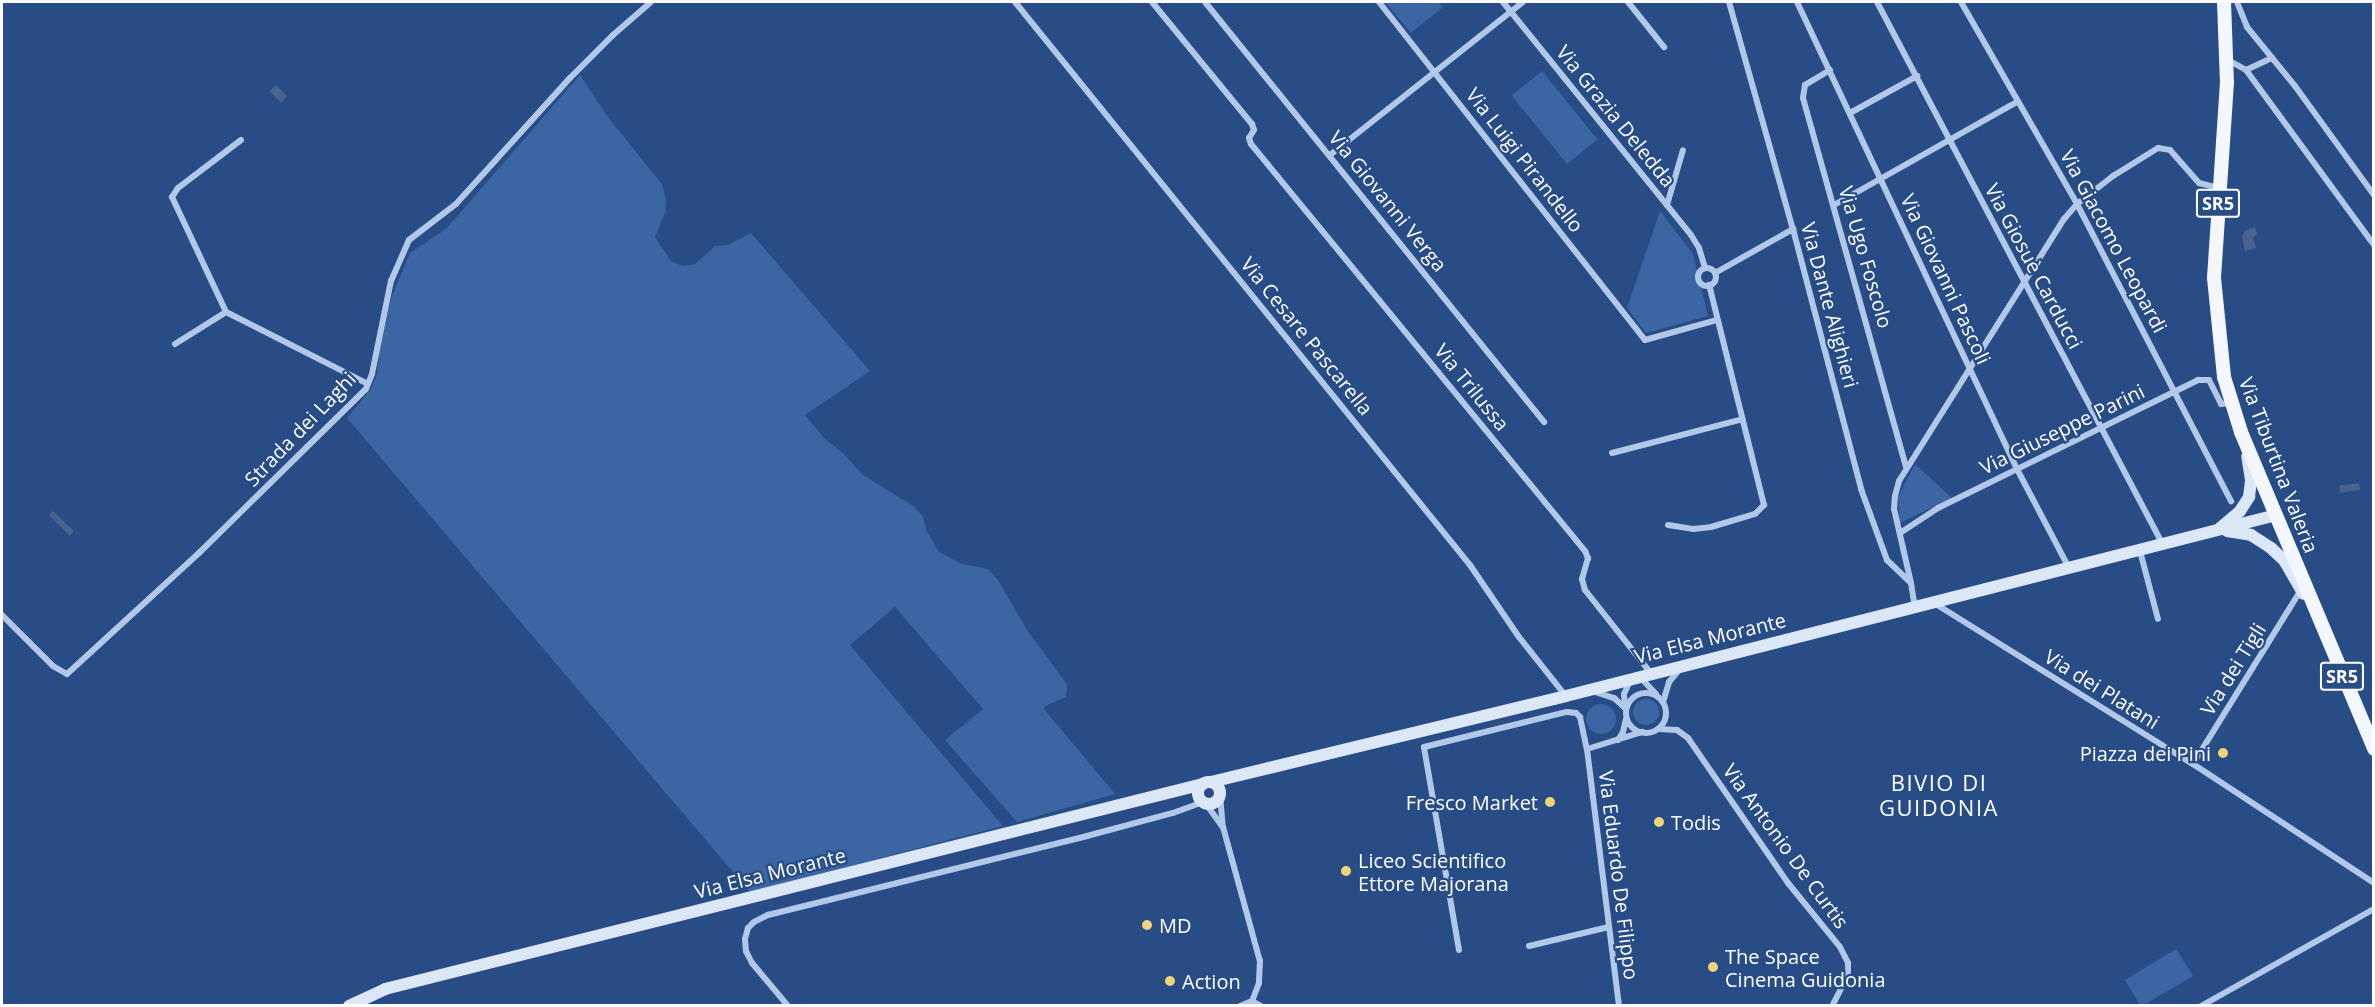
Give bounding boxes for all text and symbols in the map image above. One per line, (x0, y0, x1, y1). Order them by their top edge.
street label: Via Grazia Deledda (1551, 40, 1681, 192)
street label: Via Luigi Pirandello (1461, 83, 1589, 237)
street label: Via Giovanni Verga (1324, 126, 1452, 276)
street label: Via Giacomo Leopardi (2056, 145, 2172, 337)
street label: Via Giosuè Carducci (1980, 179, 2088, 353)
street label: Via Ugo Foscolo (1834, 183, 1898, 331)
road number: SR5 (2196, 188, 2240, 218)
street label: Via Giovanni Pascoli (1896, 190, 1996, 368)
street label: Via Dante Alighieri (1796, 220, 1864, 390)
street label: Via Cesare Pascarella (1236, 252, 1378, 420)
street label: Via Trilussa (1430, 339, 1514, 435)
street label: Strada dei Laghi (239, 367, 361, 491)
street label: Via Tiburtina Valeria (2234, 374, 2324, 556)
street label: Via Giuseppe Parini (1976, 379, 2148, 479)
street label: Via Elsa Morante (1632, 608, 1788, 668)
street label: Via dei Tigli (2195, 619, 2271, 719)
street label: Via dei Platani (2040, 644, 2164, 734)
road number: SR5 (2320, 661, 2364, 691)
place label: Piazza dei Pini (2080, 741, 2211, 765)
marker: Piazza dei Pini (2216, 746, 2230, 760)
street label: Via Antonio De Curtis (1718, 759, 1854, 933)
street label: Via Eduardo De Filippo (1594, 769, 1644, 981)
district label: BIVIO DI GUIDONIA (1879, 769, 1999, 820)
place label: Fresco Market (1406, 790, 1538, 814)
marker: Fresco Market (1543, 795, 1557, 809)
place label: Todis (1671, 810, 1721, 834)
marker: Todis (1652, 815, 1666, 829)
street label: Via Elsa Morante (692, 843, 848, 903)
place label: Liceo Scientifico Ettore Majorana (1358, 848, 1509, 895)
marker: Liceo Scientifico Ettore Majorana (1339, 864, 1353, 878)
place label: MD (1159, 913, 1192, 937)
marker: MD (1140, 918, 1154, 932)
place label: The Space Cinema Guidonia (1725, 944, 1886, 991)
marker: The Space Cinema Guidonia (1706, 960, 1720, 974)
place label: Action (1182, 969, 1241, 993)
marker: Action (1163, 974, 1177, 988)

